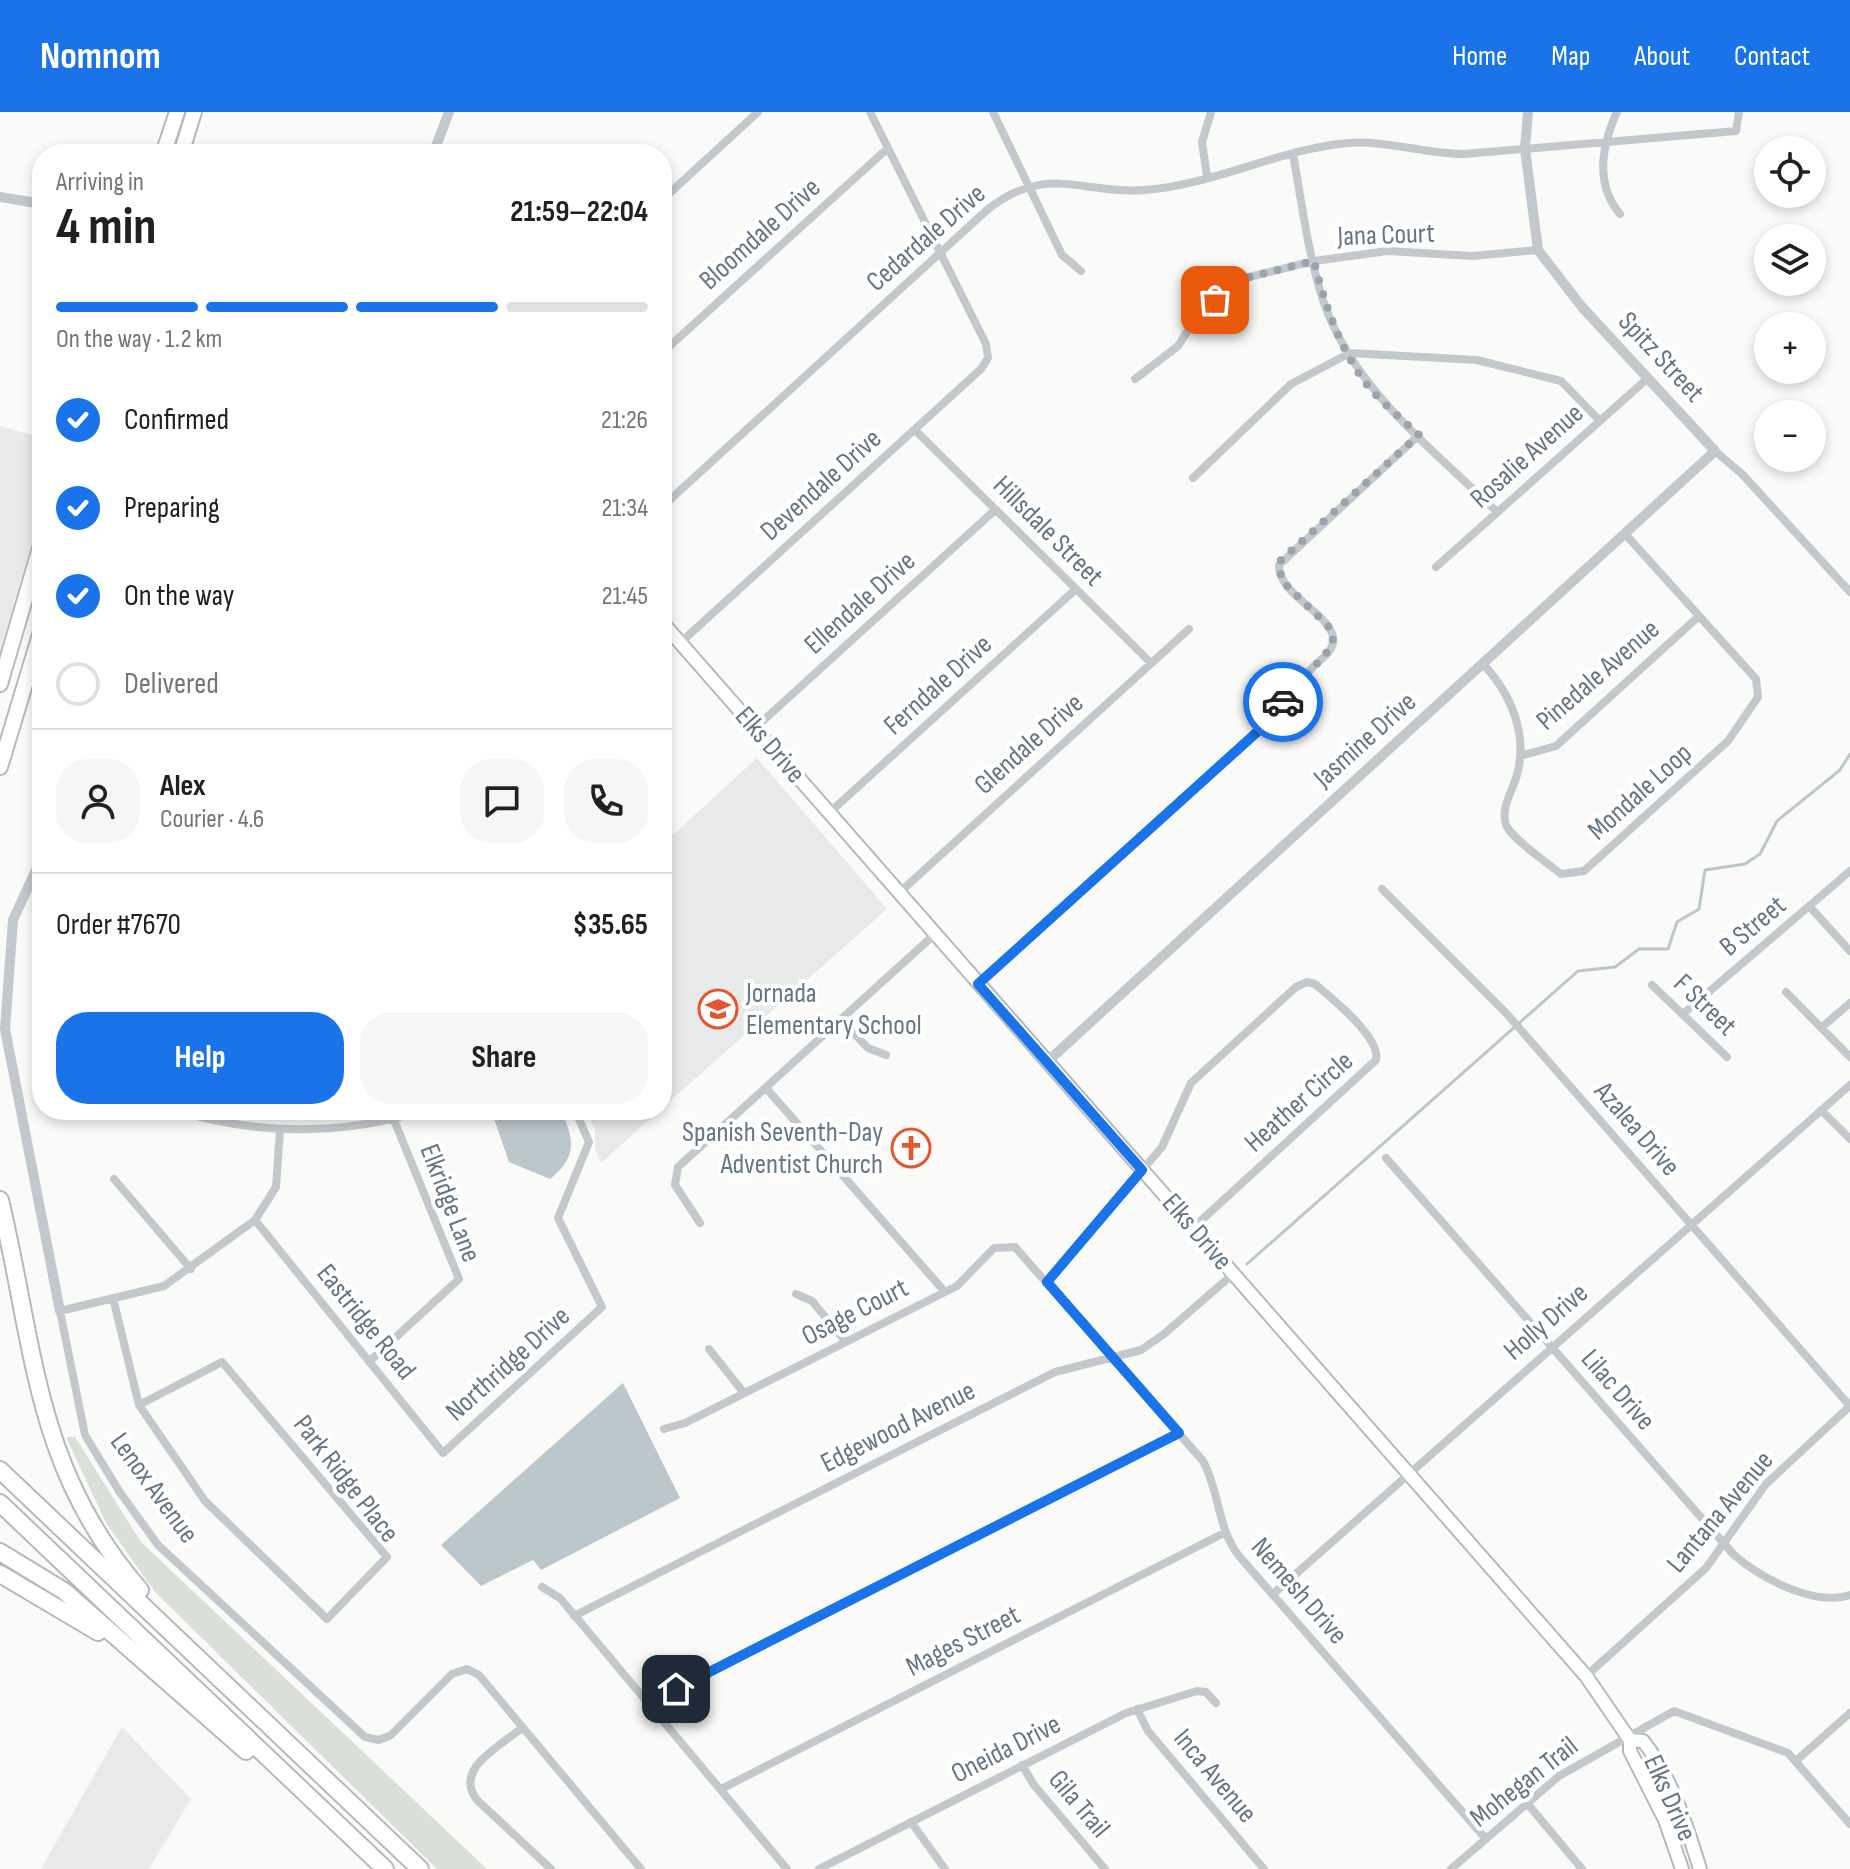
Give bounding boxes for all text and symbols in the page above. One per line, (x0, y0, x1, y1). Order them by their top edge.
text: Nomnom (40, 34, 161, 79)
text: Home (1452, 40, 1507, 73)
text: Map (1551, 40, 1590, 73)
text: About (1634, 40, 1690, 73)
text: Contact (1734, 40, 1810, 73)
map controls (1754, 136, 1826, 472)
button: locate (1754, 136, 1826, 208)
text: Arriving in (56, 167, 144, 198)
street label: Bloomdale Drive (693, 171, 827, 297)
street label: Cedardale Drive (860, 177, 992, 299)
text: 21:59–22:04 (510, 194, 648, 230)
text: 4 min (56, 196, 156, 259)
street label: Jana Court (1336, 217, 1435, 253)
button: layers (1754, 224, 1826, 296)
pin (1181, 266, 1249, 334)
icon: bag (1193, 278, 1237, 322)
street label: Spitz Street (1611, 305, 1711, 409)
button: + (1754, 312, 1826, 384)
text: On the way · 1.2 km (56, 324, 222, 355)
street label: Rosalie Avenue (1464, 397, 1590, 515)
icon: check (56, 398, 100, 442)
button: − (1754, 400, 1826, 472)
text: Confirmed (124, 402, 229, 438)
text: 21:26 (601, 405, 648, 436)
street label: Devendale Drive (754, 422, 888, 548)
street label: Hillsdale Street (986, 469, 1110, 593)
icon: check (56, 486, 100, 530)
text: Preparing (124, 490, 220, 526)
text: 21:34 (601, 493, 648, 524)
street label: Ellendale Drive (798, 545, 922, 661)
icon: check (56, 574, 100, 618)
text: On the way (124, 578, 234, 614)
text: 21:45 (602, 581, 648, 612)
street label: Pinedale Avenue (1530, 613, 1666, 737)
street label: Ferndale Drive (877, 628, 999, 742)
courier (1243, 662, 1323, 742)
text: Delivered (124, 666, 219, 702)
icon: car (1261, 680, 1305, 724)
street label: Jasmine Drive (1306, 685, 1423, 795)
street label: Glendale Drive (968, 687, 1090, 801)
street label: Elks Drive (728, 700, 812, 790)
street label: Mondale Loop (1581, 737, 1699, 847)
button: person (56, 759, 140, 843)
button: chat (460, 759, 544, 843)
button: phone (564, 759, 648, 843)
text: Alex (160, 768, 206, 804)
text: Courier · 4.6 (160, 804, 264, 835)
street label: B Street (1713, 889, 1793, 963)
text: Order #7670 (56, 907, 181, 943)
text: $35.65 (573, 907, 648, 943)
street label: F Street (1667, 967, 1743, 1043)
place label: Jornada Elementary School (745, 977, 922, 1042)
school or university icon: Jornada Elementary School (697, 988, 739, 1030)
button: Help (56, 1012, 344, 1104)
button: Share (360, 1012, 648, 1104)
street label: Heather Circle (1238, 1045, 1360, 1159)
street label: Azalea Drive (1587, 1075, 1687, 1183)
place label: Spanish Seventh-Day Adventist Church (682, 1116, 883, 1181)
church icon: Spanish Seventh-Day Adventist Church (890, 1127, 932, 1169)
street label: Elkridge Lane (412, 1139, 488, 1267)
street label: Elks Drive (1155, 1187, 1239, 1277)
street label: Eastridge Road (309, 1258, 423, 1386)
street label: Osage Court (796, 1271, 914, 1353)
street label: Holly Drive (1497, 1277, 1595, 1367)
street label: Northridge Drive (439, 1300, 577, 1428)
street label: Lilac Drive (1574, 1343, 1662, 1437)
street label: Edgewood Avenue (815, 1374, 981, 1480)
street label: Park Ridge Place (286, 1409, 406, 1549)
street label: Lenox Avenue (103, 1426, 205, 1550)
street label: Lantana Avenue (1660, 1445, 1780, 1579)
street label: Nemesh Drive (1244, 1531, 1354, 1651)
street label: Mages Street (901, 1598, 1025, 1684)
pin (642, 1655, 710, 1723)
icon: home (654, 1667, 698, 1711)
street label: Oneida Drive (946, 1707, 1066, 1791)
street label: Inca Avenue (1166, 1722, 1264, 1830)
street label: Mohegan Trail (1464, 1730, 1584, 1834)
street label: Elks Drive (1637, 1750, 1703, 1846)
street label: Gila Trail (1041, 1764, 1117, 1844)

